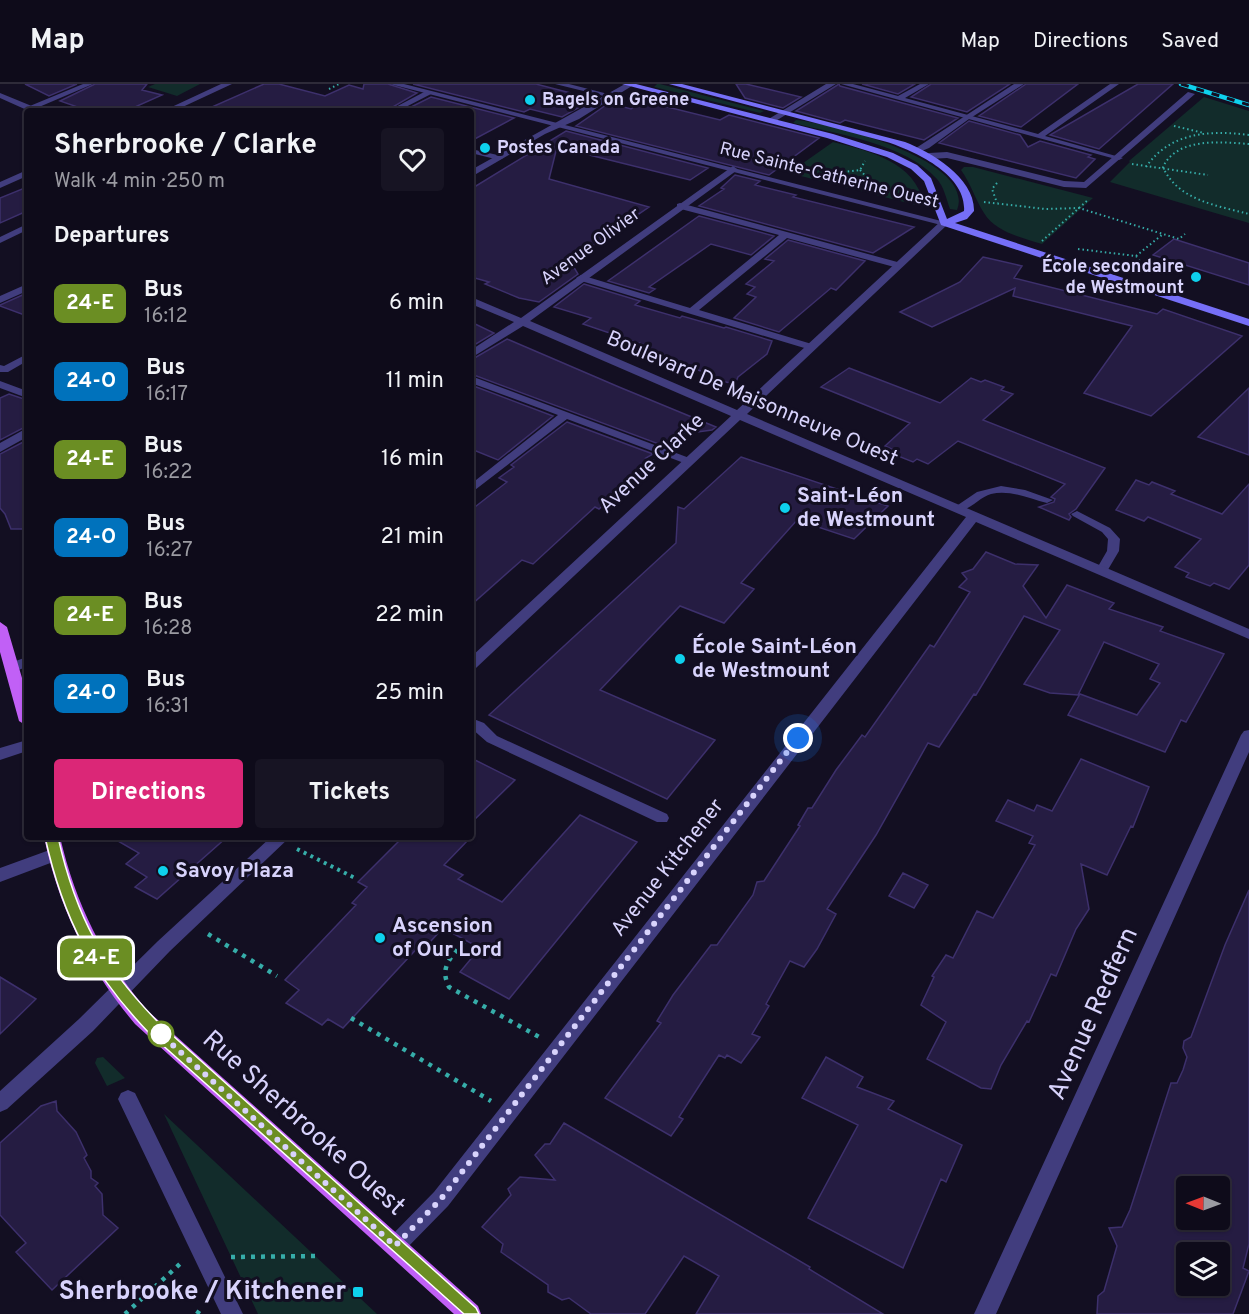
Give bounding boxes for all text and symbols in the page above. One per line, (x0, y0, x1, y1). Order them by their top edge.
text: Map (30, 23, 85, 59)
text: Map (960, 28, 1000, 55)
text: Directions (1033, 28, 1128, 55)
text: Saved (1161, 28, 1219, 55)
place label: Bagels on Greene (542, 89, 689, 112)
marker: Bagels on Greene (523, 93, 537, 107)
text: Sherbrooke / Clarke (54, 128, 317, 164)
button: heart (381, 128, 444, 191)
place label: Postes Canada (497, 137, 620, 160)
street label: Rue Sainte-Catherine Ouest (717, 138, 941, 214)
marker: Postes Canada (478, 141, 492, 155)
text: Walk · 4 min · 250 m (54, 169, 225, 195)
street label: Avenue Olivier (537, 203, 645, 291)
text: Departures (54, 223, 170, 250)
place label: École secondaire de Westmount (1042, 254, 1184, 300)
marker: École secondaire de Westmount (1189, 270, 1203, 284)
text: Bus (144, 277, 183, 304)
text: 24-E (66, 290, 114, 317)
text: 6 min (389, 290, 444, 317)
text: 16:12 (144, 304, 188, 330)
street label: Boulevard De Maisonneuve Ouest (602, 325, 902, 473)
text: Bus (146, 355, 185, 382)
text: 24-O (66, 368, 116, 395)
text: 11 min (386, 368, 444, 395)
text: 16:17 (146, 382, 188, 408)
street label: Avenue Clarke (593, 408, 711, 520)
text: Bus (144, 433, 183, 460)
text: 24-E (66, 446, 114, 473)
text: 16 min (381, 446, 444, 473)
text: 16:22 (144, 460, 192, 486)
place label: Saint-Léon de Westmount (797, 483, 935, 534)
marker: Saint-Léon de Westmount (778, 501, 792, 515)
text: Bus (146, 511, 185, 538)
text: 24-O (66, 524, 116, 551)
text: 21 min (381, 524, 444, 551)
text: 16:27 (146, 538, 193, 564)
text: Bus (144, 589, 183, 616)
text: 24-E (66, 602, 114, 629)
text: 22 min (375, 602, 444, 629)
text: 16:28 (144, 616, 192, 642)
place label: École Saint-Léon de Westmount (692, 633, 857, 685)
marker: École Saint-Léon de Westmount (673, 652, 687, 666)
text: Bus (146, 667, 185, 694)
text: 24-O (66, 680, 116, 707)
text: 25 min (375, 680, 444, 707)
text: 16:31 (146, 694, 190, 720)
your location (783, 723, 813, 753)
button: Directions (54, 759, 243, 828)
button: Tickets (255, 759, 444, 828)
street label: Avenue Kitchener (606, 793, 730, 943)
place label: Savoy Plaza (175, 858, 294, 885)
marker: Savoy Plaza (156, 864, 170, 878)
place label: Ascension of Our Lord (392, 913, 502, 964)
street label: Avenue Redfern (1041, 923, 1147, 1105)
marker: Ascension of Our Lord (373, 931, 387, 945)
line badge: 24-E (54, 938, 138, 978)
text: 24-E (72, 945, 120, 972)
unlabelled marker (148, 1021, 174, 1047)
street label: Rue Sherbrooke Ouest (195, 1024, 411, 1224)
north arrow (1176, 1176, 1230, 1230)
map controls (1176, 1176, 1230, 1296)
button: layers (1176, 1242, 1230, 1296)
place label: Sherbrooke / Kitchener (59, 1276, 346, 1309)
marker: Sherbrooke / Kitchener (351, 1285, 365, 1299)

